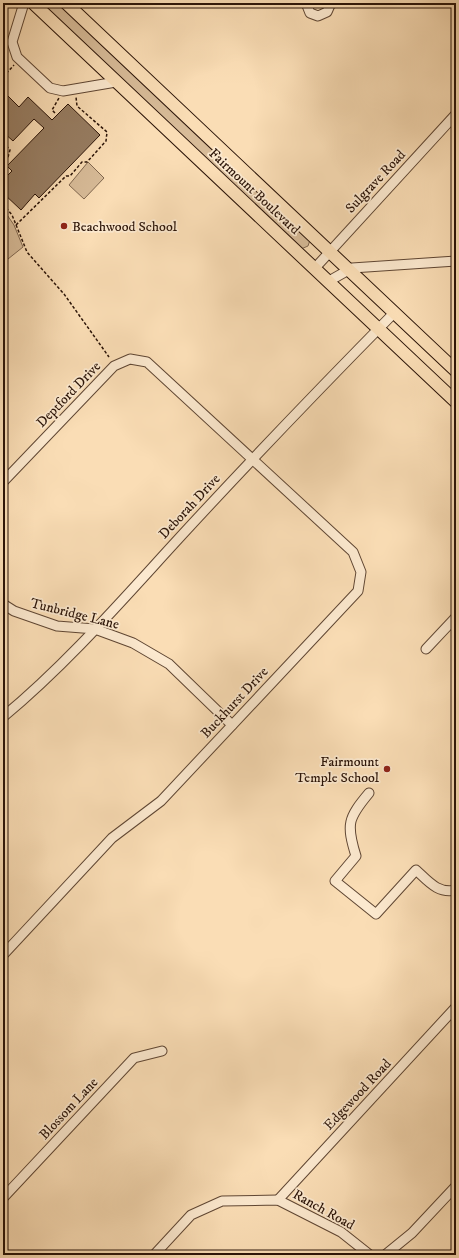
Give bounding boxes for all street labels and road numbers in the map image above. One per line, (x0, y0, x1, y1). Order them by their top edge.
street label: Fairmount Boulevard (205, 145, 304, 239)
street label: Sulgrave Road (342, 146, 410, 217)
street label: Deptford Drive (33, 358, 105, 432)
street label: Deborah Drive (155, 470, 224, 543)
street label: Tunbridge Lane (29, 594, 121, 634)
street label: Buckhurst Drive (197, 663, 273, 742)
street label: Edgewood Road (320, 1055, 395, 1134)
street label: Blossom Lane (35, 1074, 102, 1144)
street label: Ranch Road (289, 1186, 358, 1234)

